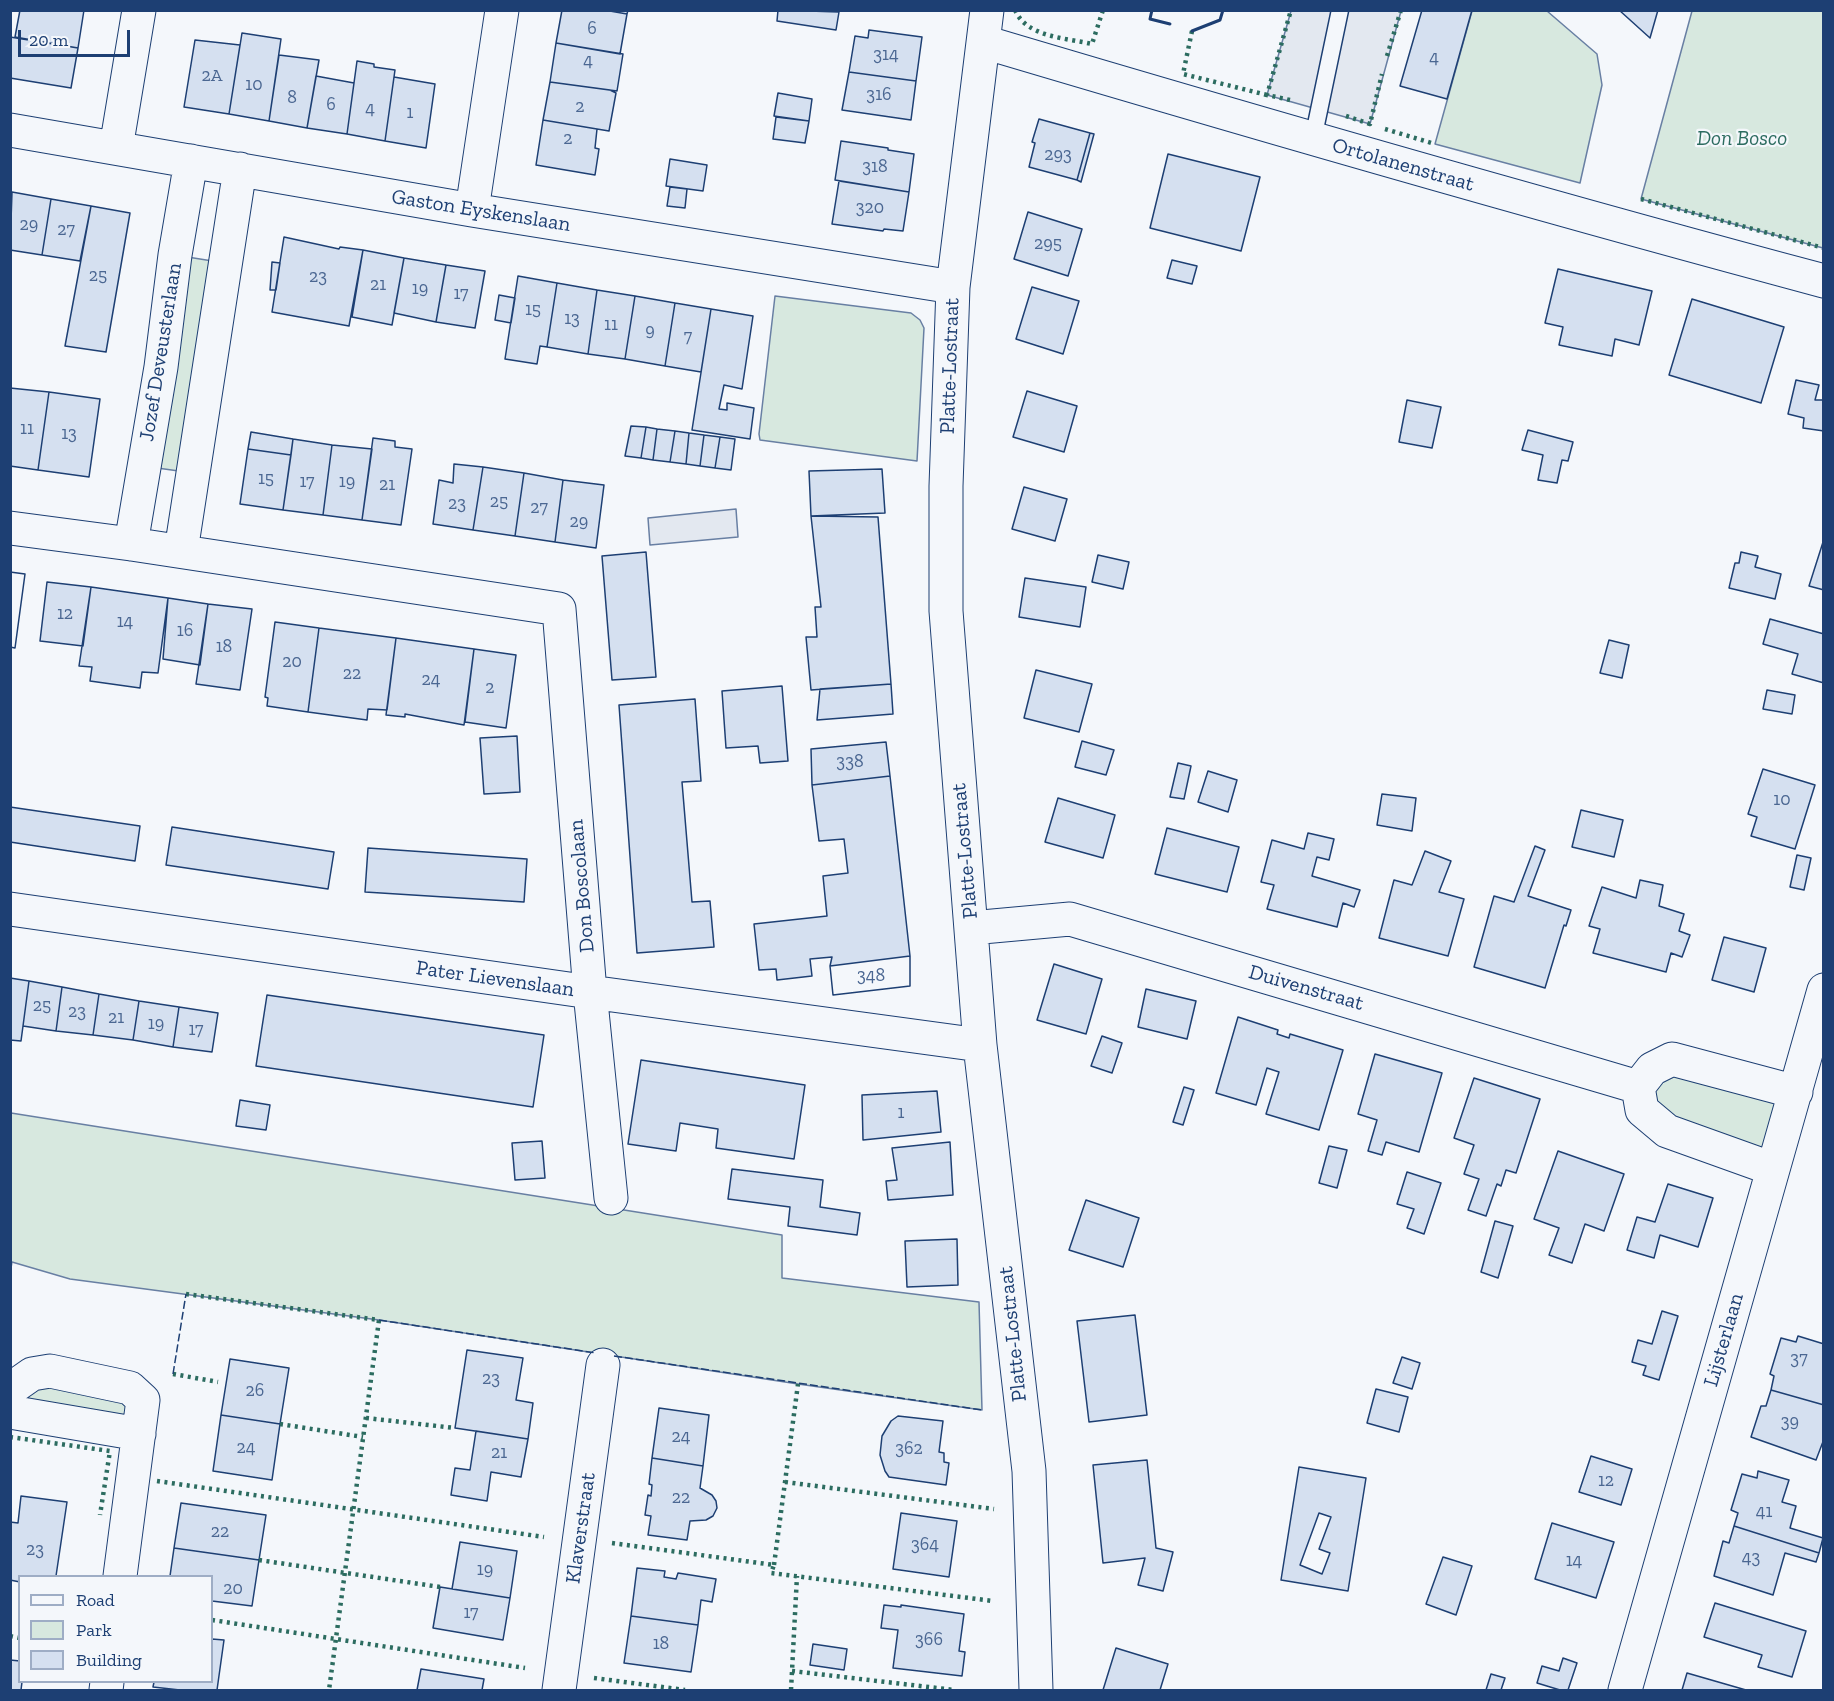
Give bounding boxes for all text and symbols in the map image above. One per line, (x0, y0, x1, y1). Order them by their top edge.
scale bar (21, 18, 134, 56)
house number: 6 (587, 18, 597, 40)
text: 20 m (29, 29, 68, 51)
house number: 314 (873, 44, 899, 66)
house number: 4 (1429, 47, 1439, 69)
house number: 4 (583, 50, 593, 72)
house number: 2A (202, 65, 222, 87)
house number: 10 (245, 74, 263, 96)
house number: 316 (866, 84, 892, 106)
house number: 8 (287, 87, 297, 109)
house number: 6 (326, 94, 336, 116)
house number: 2 (575, 96, 585, 118)
house number: 4 (365, 98, 375, 120)
house number: 1 (407, 102, 413, 124)
park label: Don Bosco (1697, 126, 1787, 152)
house number: 2 (563, 128, 573, 150)
street label: Ortolanenstraat (1329, 133, 1477, 197)
house number: 293 (1044, 144, 1072, 166)
house number: 318 (862, 156, 888, 178)
street label: Gaston Eyskenslaan (390, 184, 572, 238)
house number: 320 (856, 197, 884, 219)
house number: 29 (20, 214, 38, 236)
house number: 27 (57, 219, 75, 241)
house number: 295 (1034, 233, 1062, 255)
street label: Jozef Deveusterlaan (134, 261, 188, 443)
house number: 25 (89, 265, 107, 287)
house number: 23 (309, 266, 327, 288)
house number: 21 (370, 274, 386, 296)
house number: 19 (412, 278, 428, 300)
house number: 17 (453, 283, 469, 305)
street label: Platte-Lostraat (935, 298, 965, 434)
house number: 15 (525, 299, 541, 321)
house number: 13 (564, 308, 580, 330)
house number: 11 (604, 314, 618, 336)
house number: 9 (645, 320, 655, 342)
house number: 7 (684, 326, 692, 348)
house number: 11 (20, 418, 34, 440)
house number: 13 (61, 423, 77, 445)
house number: 15 (258, 468, 274, 490)
house number: 17 (299, 471, 315, 493)
house number: 19 (339, 471, 355, 493)
house number: 21 (379, 474, 395, 496)
house number: 25 (490, 491, 508, 513)
house number: 23 (448, 493, 466, 515)
house number: 27 (530, 497, 548, 519)
house number: 29 (570, 511, 588, 533)
house number: 12 (57, 603, 73, 625)
house number: 14 (117, 611, 133, 633)
house number: 16 (177, 620, 193, 642)
house number: 18 (216, 636, 232, 658)
house number: 20 (282, 651, 302, 673)
house number: 22 (343, 663, 361, 685)
house number: 24 (422, 669, 440, 691)
house number: 2 (485, 677, 495, 699)
house number: 338 (836, 751, 864, 773)
street label: Platte-Lostraat (947, 782, 983, 920)
house number: 10 (1773, 789, 1791, 811)
street label: Don Boscolaan (564, 818, 600, 954)
street label: Pater Lievenslaan (414, 955, 576, 1003)
street label: Duivenstraat (1246, 960, 1366, 1016)
house number: 348 (857, 965, 885, 987)
house number: 25 (33, 995, 51, 1017)
house number: 23 (68, 1001, 86, 1023)
house number: 21 (108, 1007, 124, 1029)
house number: 19 (148, 1013, 164, 1035)
house number: 17 (188, 1019, 204, 1041)
house number: 1 (898, 1102, 904, 1124)
street label: Platte-Lostraat (993, 1265, 1033, 1403)
street label: Lijsterlaan (1699, 1290, 1749, 1390)
house number: 37 (1790, 1348, 1808, 1370)
house number: 23 (482, 1368, 500, 1390)
house number: 26 (246, 1380, 264, 1402)
house number: 39 (1781, 1411, 1799, 1433)
house number: 24 (672, 1426, 690, 1448)
house number: 24 (237, 1437, 255, 1459)
house number: 362 (895, 1438, 923, 1460)
house number: 21 (491, 1442, 507, 1464)
house number: 12 (1598, 1470, 1614, 1492)
street label: Klaverstraat (561, 1471, 601, 1585)
house number: 22 (672, 1487, 690, 1509)
house number: 41 (1756, 1501, 1772, 1523)
house number: 22 (211, 1521, 229, 1543)
house number: 364 (911, 1534, 939, 1556)
house number: 23 (26, 1539, 44, 1561)
house number: 43 (1742, 1547, 1760, 1569)
house number: 14 (1566, 1550, 1582, 1572)
house number: 19 (477, 1559, 493, 1581)
legend (18, 1575, 213, 1683)
house number: 20 (223, 1578, 243, 1600)
text: Road (76, 1589, 115, 1611)
house number: 17 (463, 1602, 479, 1624)
text: Park (76, 1619, 112, 1641)
house number: 366 (915, 1629, 943, 1651)
house number: 18 (653, 1633, 669, 1655)
text: Building (76, 1649, 142, 1671)

